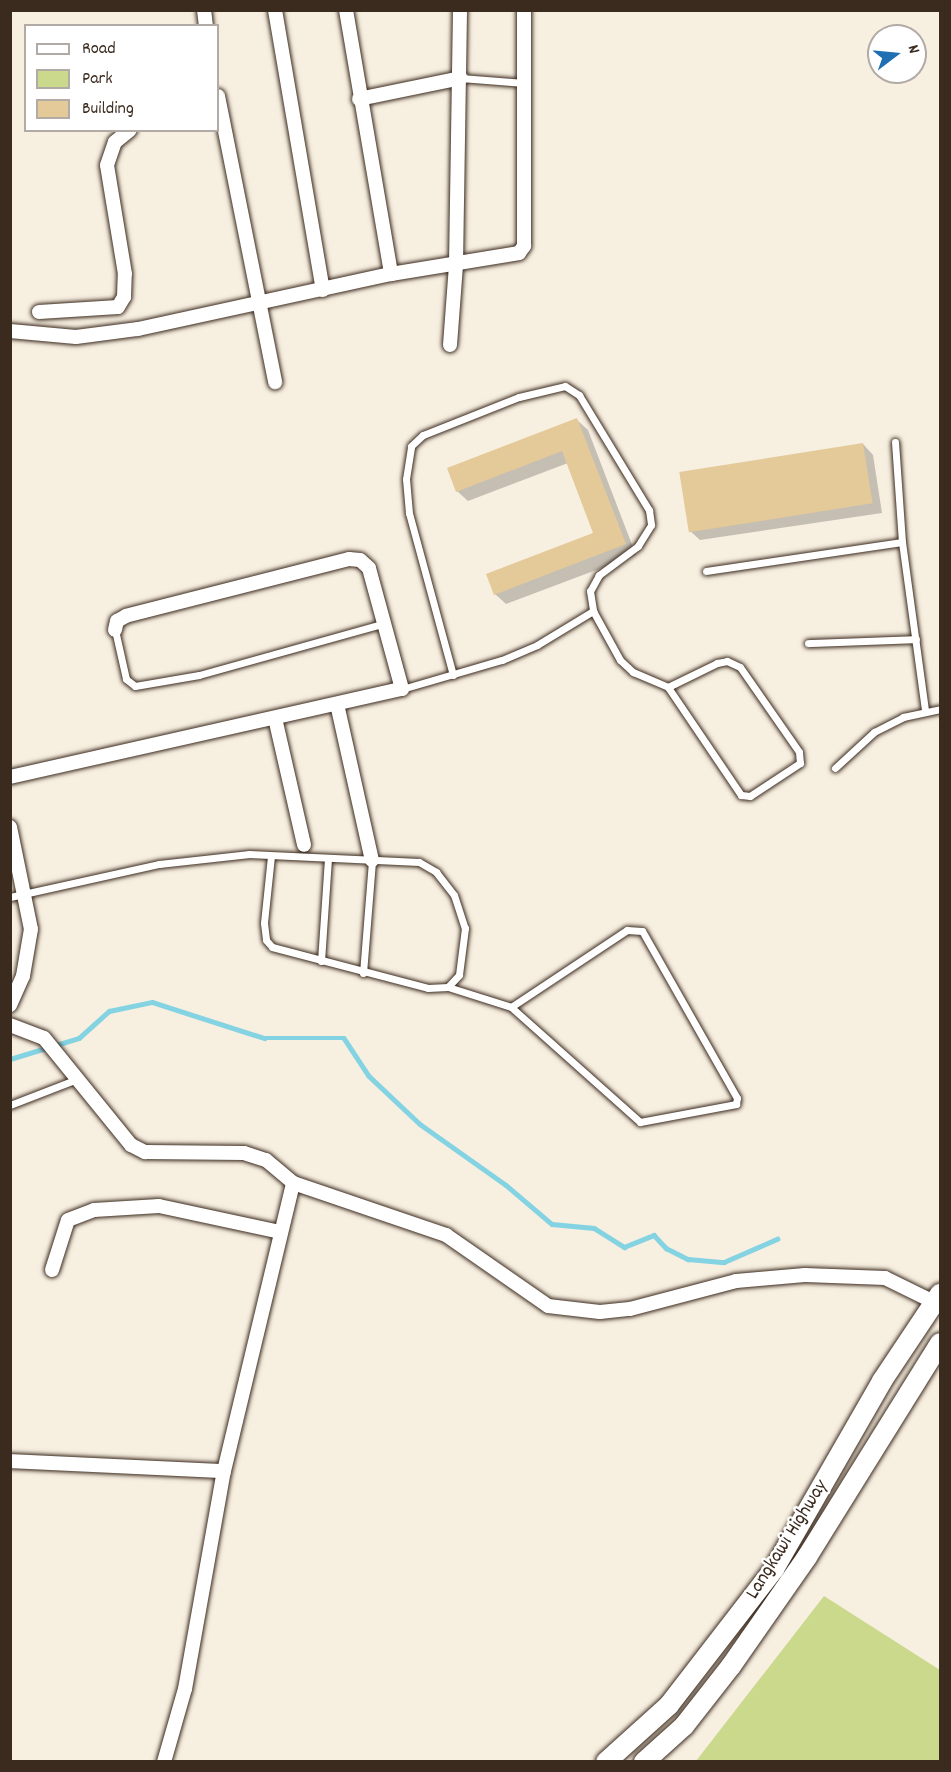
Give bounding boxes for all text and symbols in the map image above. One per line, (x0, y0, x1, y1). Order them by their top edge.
legend (24, 24, 219, 132)
north arrow (867, 24, 927, 84)
text: Road (82, 37, 116, 62)
text: N (901, 42, 925, 56)
text: Park (82, 67, 113, 92)
text: Building (82, 97, 134, 122)
street label: Langkawi Highway (742, 1476, 834, 1604)

